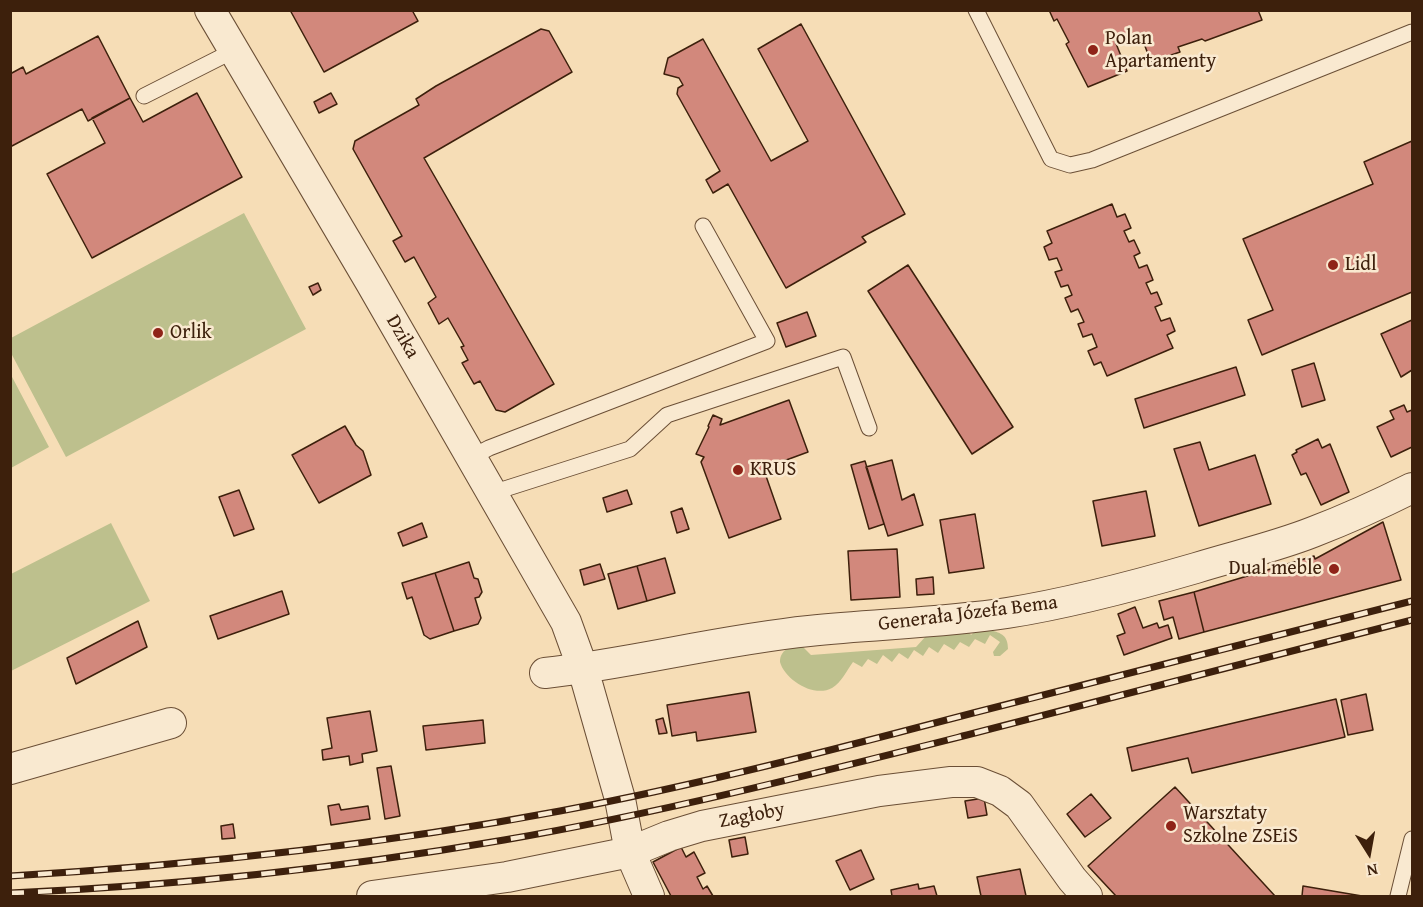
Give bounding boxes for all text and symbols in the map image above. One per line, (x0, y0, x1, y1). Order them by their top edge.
place label: Polan Apartamenty (1105, 27, 1216, 74)
marker: Polan Apartamenty (1086, 43, 1100, 57)
place label: Lidl (1345, 253, 1377, 277)
marker: Lidl (1326, 258, 1340, 272)
street label: Dzika (380, 311, 424, 363)
place label: Orlik (170, 321, 212, 345)
marker: Orlik (151, 326, 165, 340)
place label: KRUS (750, 458, 796, 482)
marker: KRUS (731, 463, 745, 477)
place label: Dual meble (1228, 557, 1322, 581)
marker: Dual meble (1327, 562, 1341, 576)
street label: Generała Józefa Bema (877, 591, 1059, 637)
street label: Zagłoby (717, 798, 787, 834)
place label: Warsztaty Szkolne ZSEiS (1183, 802, 1298, 849)
marker: Warsztaty Szkolne ZSEiS (1164, 819, 1178, 833)
north arrow (1339, 823, 1399, 883)
text: N (1365, 858, 1380, 883)

